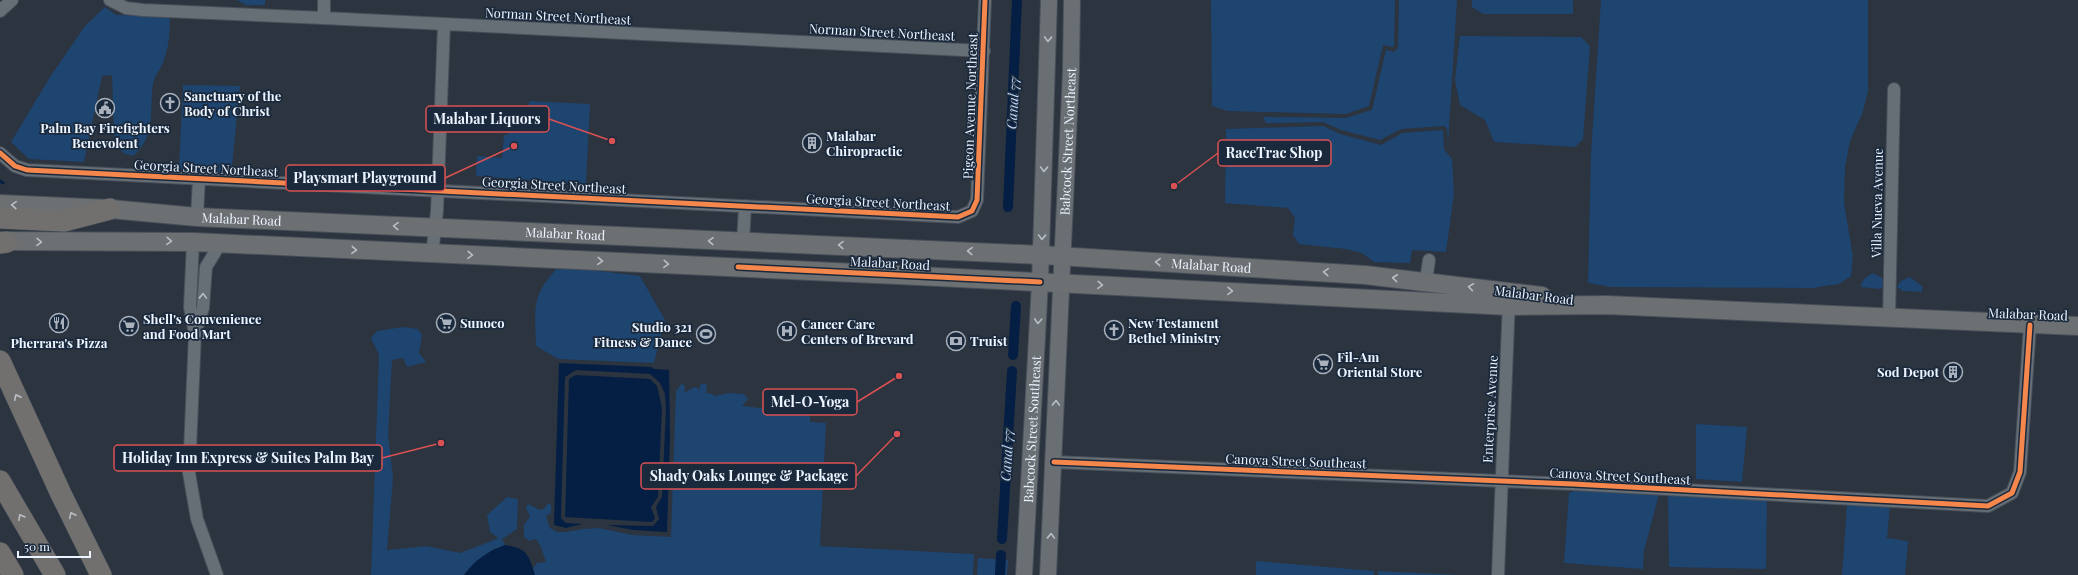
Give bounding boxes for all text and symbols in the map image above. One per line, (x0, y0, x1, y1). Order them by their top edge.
street label: Norman Street Northeast (485, 3, 632, 28)
street label: Norman Street Northeast (809, 19, 956, 44)
street label: Pigeon Avenue Northeast (958, 32, 981, 179)
one-way arrow (1044, 36, 1052, 42)
street label: Babcock Street Northeast (1055, 67, 1079, 216)
water label: Canal 77 (1002, 75, 1023, 130)
place label: Sanctuary of the Body of Christ (184, 87, 282, 119)
church icon: Sanctuary of the Body of Christ (159, 92, 181, 114)
public building icon: Palm Bay Firefighters Benevolent (94, 97, 116, 119)
callout: Malabar Liquors (426, 106, 549, 132)
text: Malabar Liquors (433, 109, 541, 128)
place label: Palm Bay Firefighters Benevolent (40, 119, 170, 151)
place label: Malabar Chiropractic (826, 127, 903, 159)
building icon: Malabar Chiropractic (801, 132, 823, 154)
callout: RaceTrac Shop (1218, 140, 1331, 166)
text: RaceTrac Shop (1225, 143, 1323, 162)
street label: Villa Nueva Avenue (1867, 147, 1886, 259)
street label: Georgia Street Northeast (134, 155, 279, 180)
callout: Playsmart Playground (286, 165, 445, 191)
one-way arrow (1040, 166, 1048, 172)
text: Playsmart Playground (293, 168, 437, 187)
street label: Georgia Street Northeast (482, 172, 627, 197)
street label: Georgia Street Northeast (806, 189, 951, 214)
one-way arrow (11, 200, 17, 209)
street label: Malabar Road (201, 208, 282, 229)
one-way arrow (393, 221, 399, 230)
street label: Malabar Road (525, 223, 606, 243)
one-way arrow (1038, 234, 1046, 240)
one-way arrow (166, 237, 172, 246)
one-way arrow (708, 237, 714, 245)
one-way arrow (36, 238, 42, 246)
one-way arrow (838, 240, 844, 249)
one-way arrow (351, 246, 357, 254)
one-way arrow (967, 247, 973, 255)
one-way arrow (467, 251, 473, 260)
street label: Malabar Road (850, 252, 931, 273)
street label: Malabar Road (1171, 254, 1252, 276)
one-way arrow (597, 257, 603, 265)
one-way arrow (1155, 257, 1161, 266)
one-way arrow (663, 260, 669, 268)
one-way arrow (1323, 268, 1329, 277)
one-way arrow (1392, 274, 1398, 283)
one-way arrow (1097, 281, 1103, 290)
street label: Malabar Road (1493, 281, 1575, 308)
one-way arrow (1468, 283, 1474, 292)
one-way arrow (1227, 287, 1233, 296)
one-way arrow (199, 293, 208, 299)
street label: Malabar Road (1988, 304, 2069, 323)
place label: Shell's Convenience and Food Mart (143, 310, 262, 342)
restaurant icon: Pherrara's Pizza (48, 312, 70, 334)
supermarket icon: Sunoco (435, 312, 457, 334)
place label: Sunoco (460, 314, 505, 331)
place label: New Testament Bethel Ministry (1128, 314, 1221, 346)
supermarket icon: Shell's Convenience and Food Mart (118, 315, 140, 337)
place label: Cancer Care Centers of Brevard (801, 315, 914, 347)
place label: Studio 321 Fitness & Dance (594, 318, 692, 350)
one-way arrow (1034, 318, 1042, 324)
church icon: New Testament Bethel Ministry (1103, 319, 1125, 341)
hospital icon: Cancer Care Centers of Brevard (776, 320, 798, 342)
sports icon: Studio 321 Fitness & Dance (695, 323, 717, 345)
bank icon: Truist (945, 330, 967, 352)
place label: Truist (970, 332, 1008, 349)
place label: Pherrara's Pizza (10, 334, 108, 351)
place label: Fil-Am Oriental Store (1337, 348, 1423, 380)
supermarket icon: Fil-Am Oriental Store (1312, 353, 1334, 375)
street label: Enterprise Avenue (1478, 354, 1501, 463)
street label: Babcock Street Southeast (1019, 355, 1044, 503)
building icon: Sod Depot (1942, 361, 1964, 383)
place label: Sod Depot (1877, 363, 1939, 380)
callout: Mel-O-Yoga (763, 389, 857, 415)
text: Mel-O-Yoga (771, 392, 850, 411)
one-way arrow (13, 394, 21, 401)
one-way arrow (1052, 400, 1060, 406)
water label: Canal 77 (996, 427, 1017, 482)
callout: Holiday Inn Express & Suites Palm Bay (114, 445, 382, 471)
text: Holiday Inn Express & Suites Palm Bay (122, 448, 375, 467)
street label: Canova Street Southeast (1225, 450, 1367, 471)
callout: Shady Oaks Lounge & Package (641, 463, 856, 489)
street label: Canova Street Southeast (1549, 463, 1691, 488)
text: Shady Oaks Lounge & Package (650, 466, 848, 485)
one-way arrow (69, 512, 76, 519)
one-way arrow (19, 514, 26, 521)
scale bar (18, 533, 90, 559)
one-way arrow (1046, 533, 1055, 539)
text: 50 m (24, 538, 50, 554)

